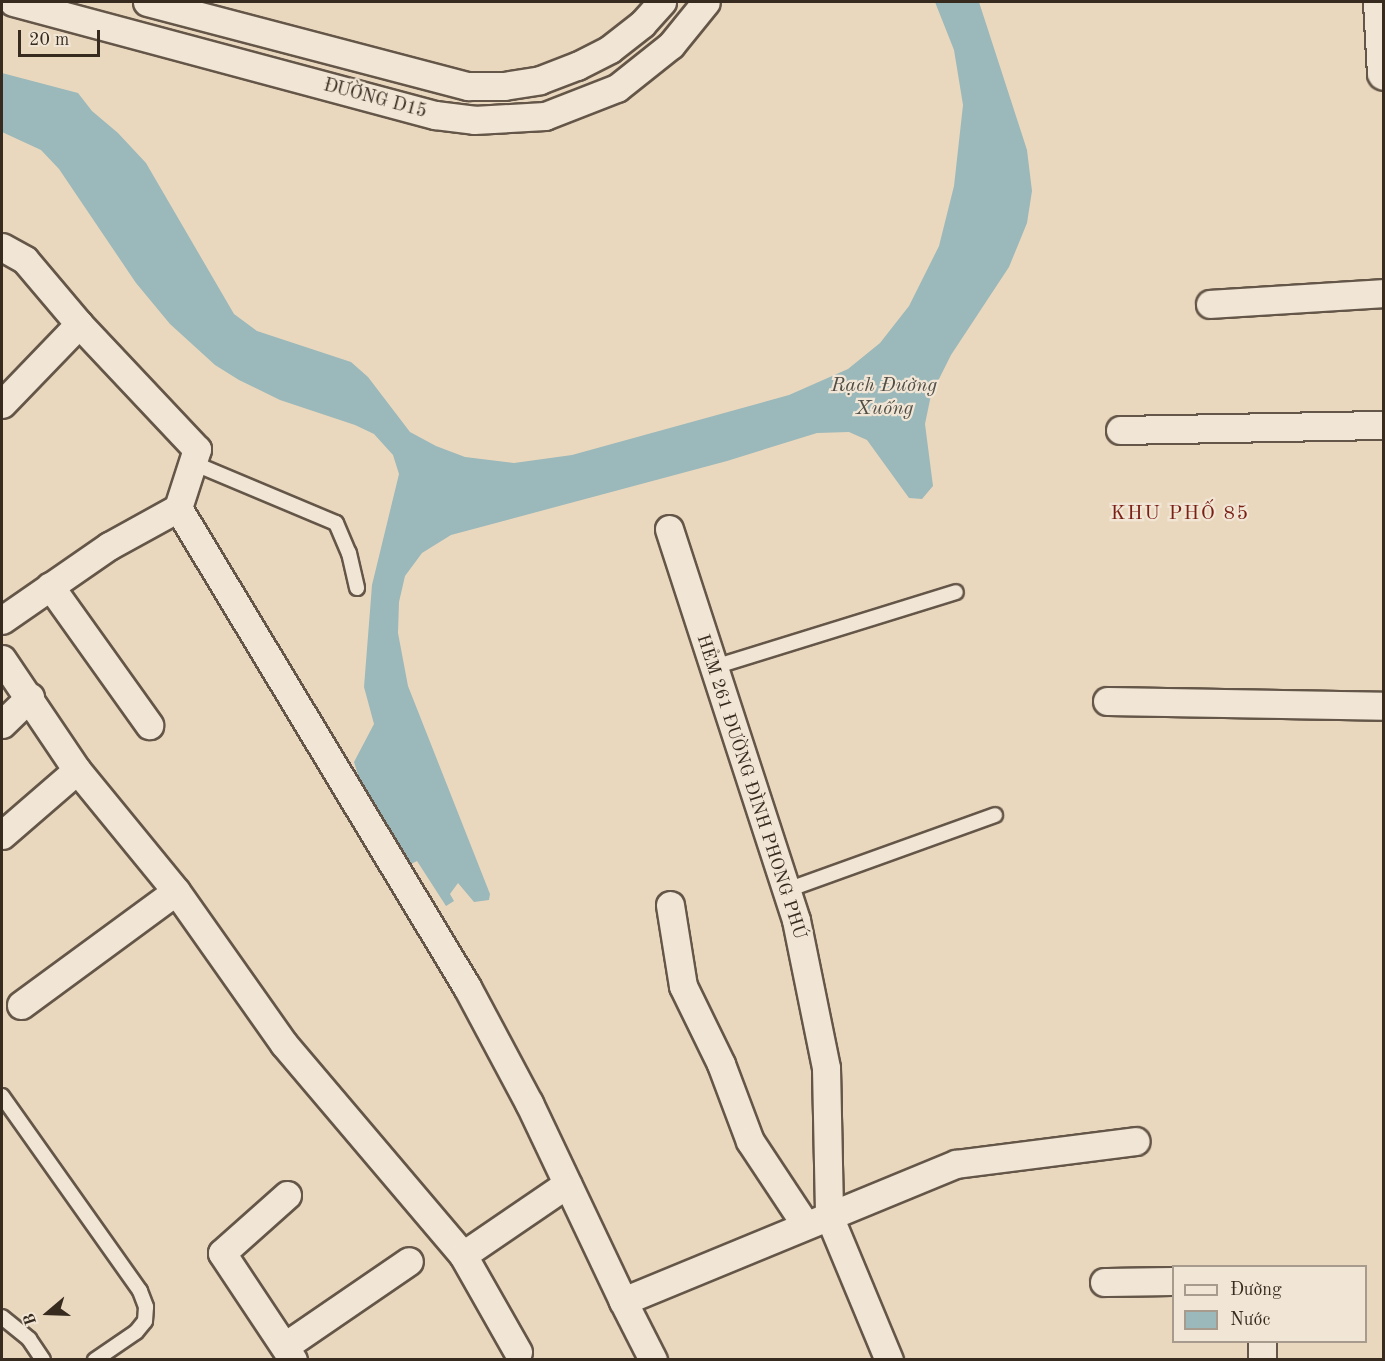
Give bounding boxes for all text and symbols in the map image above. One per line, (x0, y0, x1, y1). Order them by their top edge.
scale bar (21, 18, 104, 56)
text: 20 m (29, 31, 69, 49)
street label: ĐƯỜNG D15 (321, 75, 429, 123)
water label: Rạch Đường Xuống (831, 375, 937, 422)
district label: KHU PHỐ 85 (1110, 502, 1250, 526)
street label: HẺM 261 ĐƯỜNG ĐÌNH PHONG PHÚ (691, 632, 811, 942)
legend (1172, 1265, 1367, 1343)
text: Đường (1230, 1281, 1282, 1299)
north arrow (18, 1283, 78, 1343)
text: B (22, 1311, 40, 1327)
text: Nước (1230, 1311, 1270, 1329)

